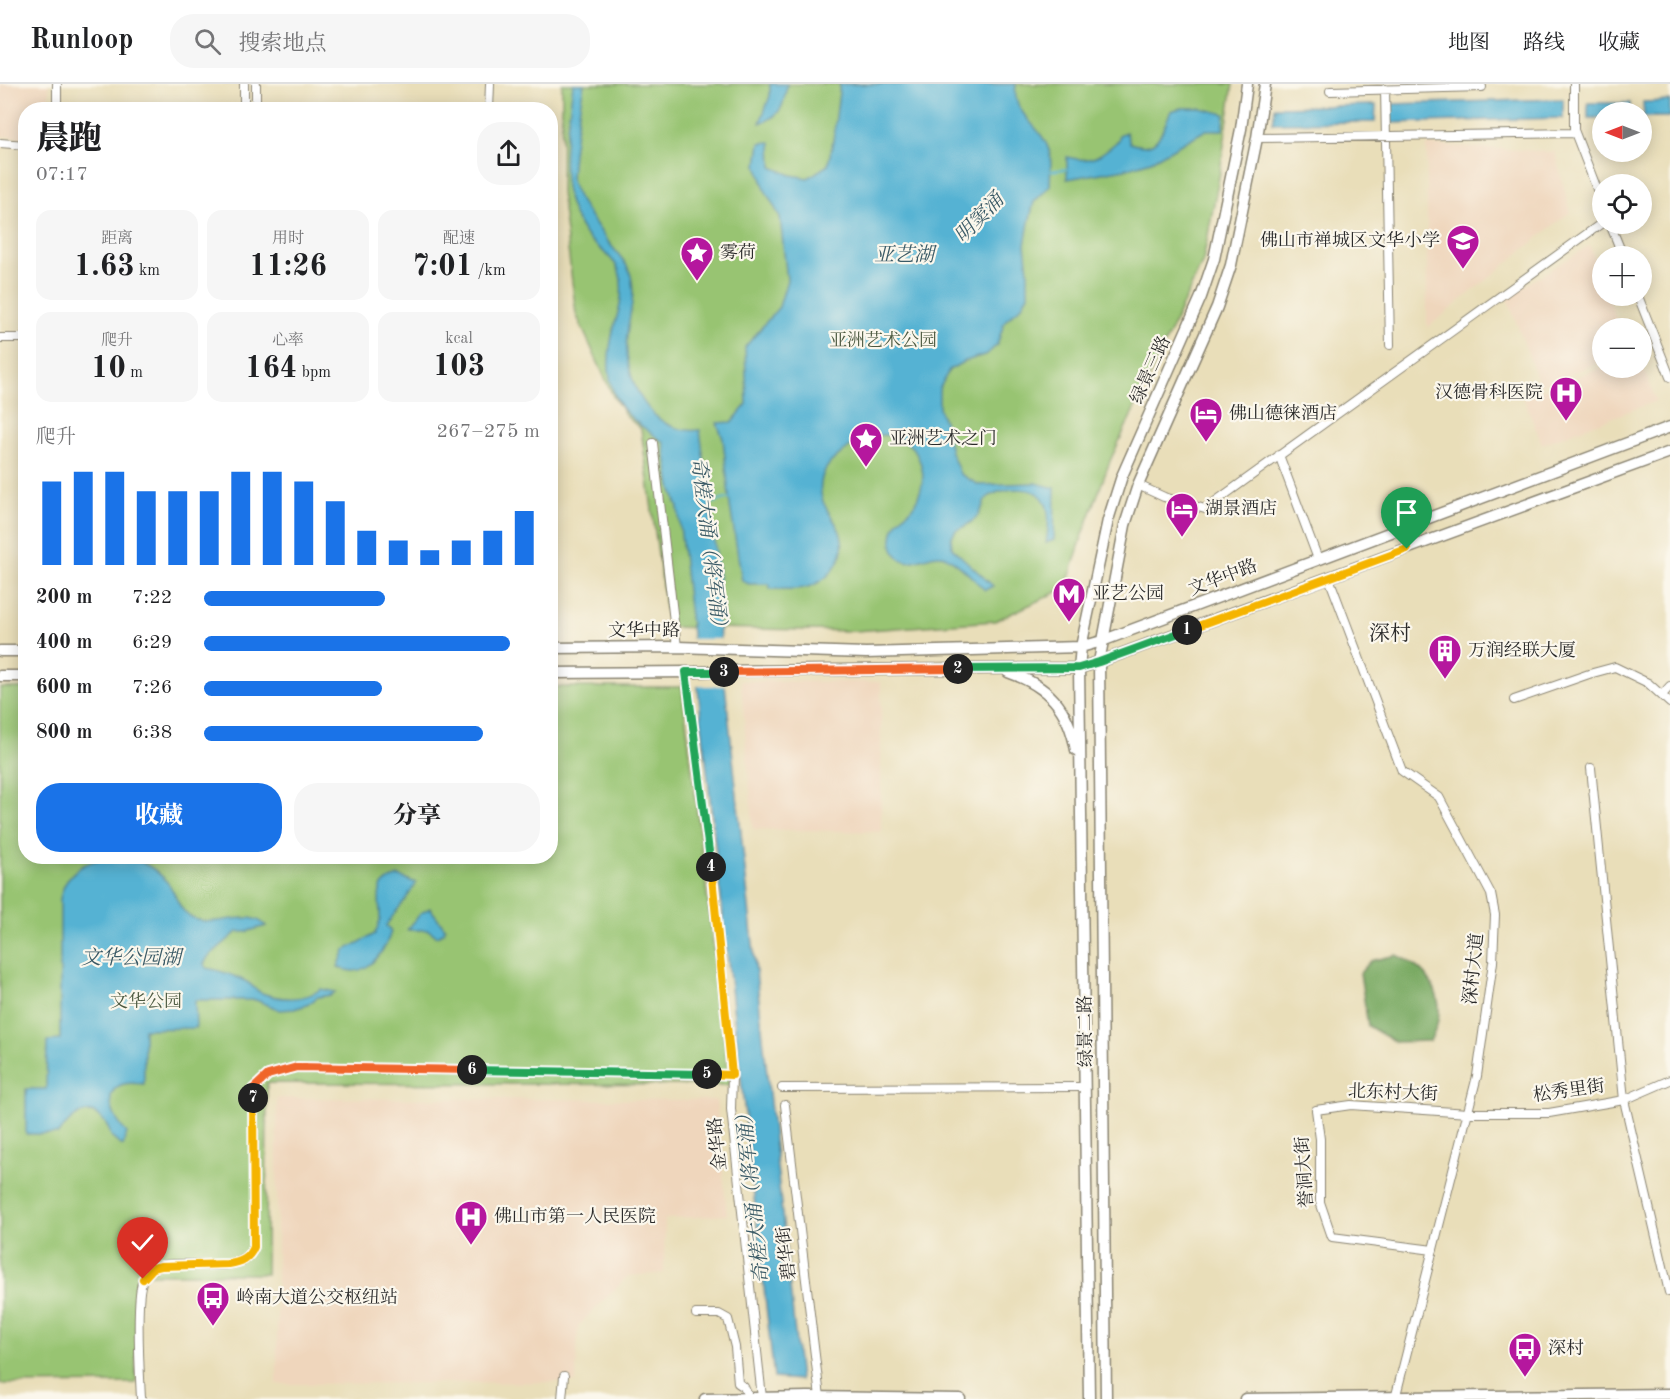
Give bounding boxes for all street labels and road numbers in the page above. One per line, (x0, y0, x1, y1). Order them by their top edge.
street label: 绿景三路 (1126, 333, 1174, 407)
street label: 文华中路 (1185, 555, 1260, 599)
street label: 文华中路 (608, 620, 680, 640)
street label: 深村大道 (1459, 932, 1487, 1006)
street label: 绿景二路 (1074, 995, 1096, 1067)
street label: 松秀里街 (1532, 1075, 1606, 1105)
street label: 北东村大街 (1348, 1080, 1438, 1104)
street label: 金华路 (704, 1116, 730, 1172)
street label: 誉洞大街 (1292, 1135, 1316, 1209)
street label: 碧华街 (773, 1225, 799, 1281)

